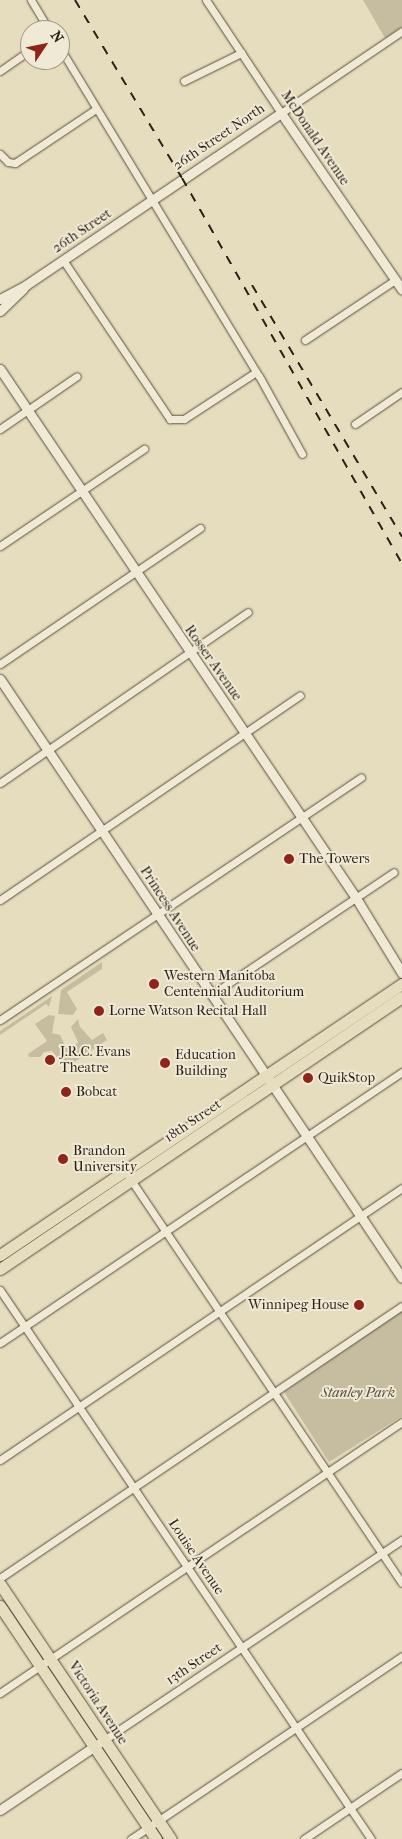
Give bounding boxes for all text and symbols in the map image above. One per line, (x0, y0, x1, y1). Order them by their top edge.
north arrow (20, 20, 70, 70)
text: N (47, 28, 67, 46)
street label: McDonald Avenue (277, 87, 353, 189)
street label: 26th Street North (170, 100, 268, 174)
street label: 26th Street (49, 205, 115, 257)
street label: Rosser Avenue (181, 622, 245, 704)
place label: The Towers (299, 851, 370, 867)
marker: The Towers (283, 853, 295, 865)
street label: Princess Avenue (136, 863, 204, 955)
place label: Western Manitoba Centennial Auditorium (164, 968, 304, 1000)
marker: Western Manitoba Centennial Auditorium (148, 978, 160, 990)
place label: Lorne Watson Recital Hall (109, 1003, 267, 1019)
marker: Lorne Watson Recital Hall (93, 1005, 105, 1017)
place label: J.R.C. Evans Theatre (60, 1044, 130, 1076)
place label: Education Building (175, 1047, 236, 1080)
marker: J.R.C. Evans Theatre (44, 1054, 56, 1066)
marker: Education Building (159, 1057, 171, 1069)
place label: QuikStop (318, 1070, 375, 1086)
marker: QuikStop (302, 1072, 314, 1084)
place label: Bobcat (76, 1084, 117, 1100)
marker: Bobcat (60, 1086, 72, 1098)
street label: 18th Street (161, 1096, 225, 1146)
place label: Brandon University (73, 1143, 137, 1176)
marker: Brandon University (57, 1153, 69, 1165)
place label: Winnipeg House (248, 1297, 349, 1313)
marker: Winnipeg House (353, 1299, 365, 1311)
park label: Stanley Park (321, 1385, 395, 1401)
street label: Louise Avenue (164, 1516, 228, 1598)
street label: 13th Street (163, 1639, 225, 1689)
street label: Victoria Avenue (65, 1658, 131, 1748)

